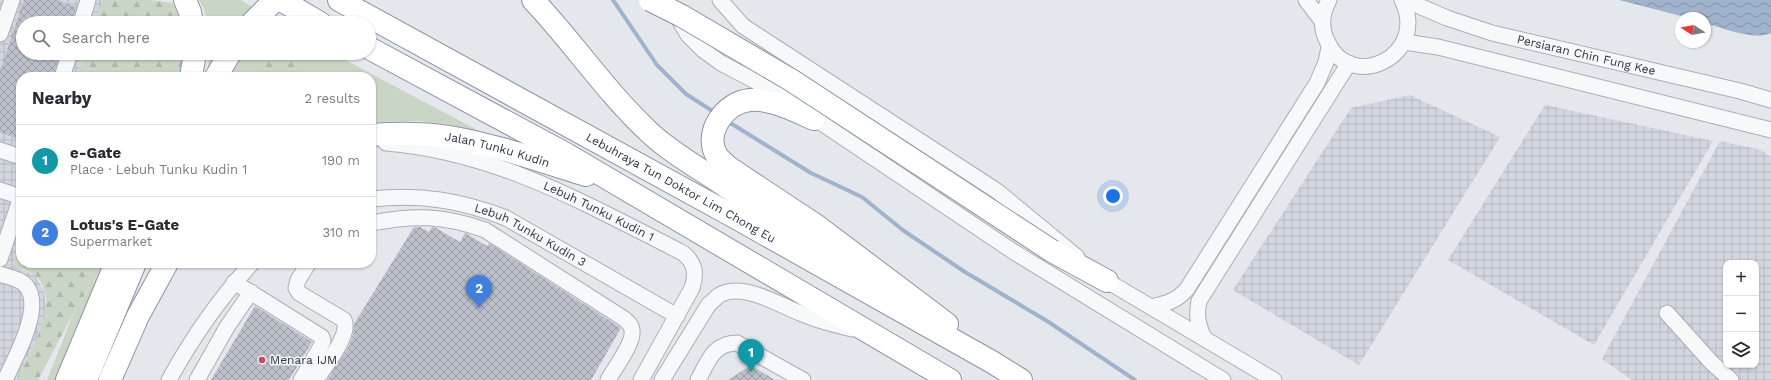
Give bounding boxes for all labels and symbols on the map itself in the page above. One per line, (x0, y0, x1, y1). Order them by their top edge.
north arrow (1675, 12, 1711, 48)
street label: Persiaran Chin Fung Kee (1516, 32, 1657, 78)
street label: Jalan Tunku Kudin (444, 129, 551, 170)
street label: Lebuhraya Tun Doktor Lim Chong Eu (584, 130, 778, 246)
street label: Lebuh Tunku Kudin 1 (541, 178, 656, 244)
your location (1103, 186, 1123, 206)
street label: Lebuh Tunku Kudin 3 (473, 201, 589, 269)
pin: 2 (466, 275, 492, 308)
pin: 1 (738, 339, 764, 372)
place label: Menara IJM (270, 353, 337, 367)
marker: Menara IJM (257, 355, 267, 365)

